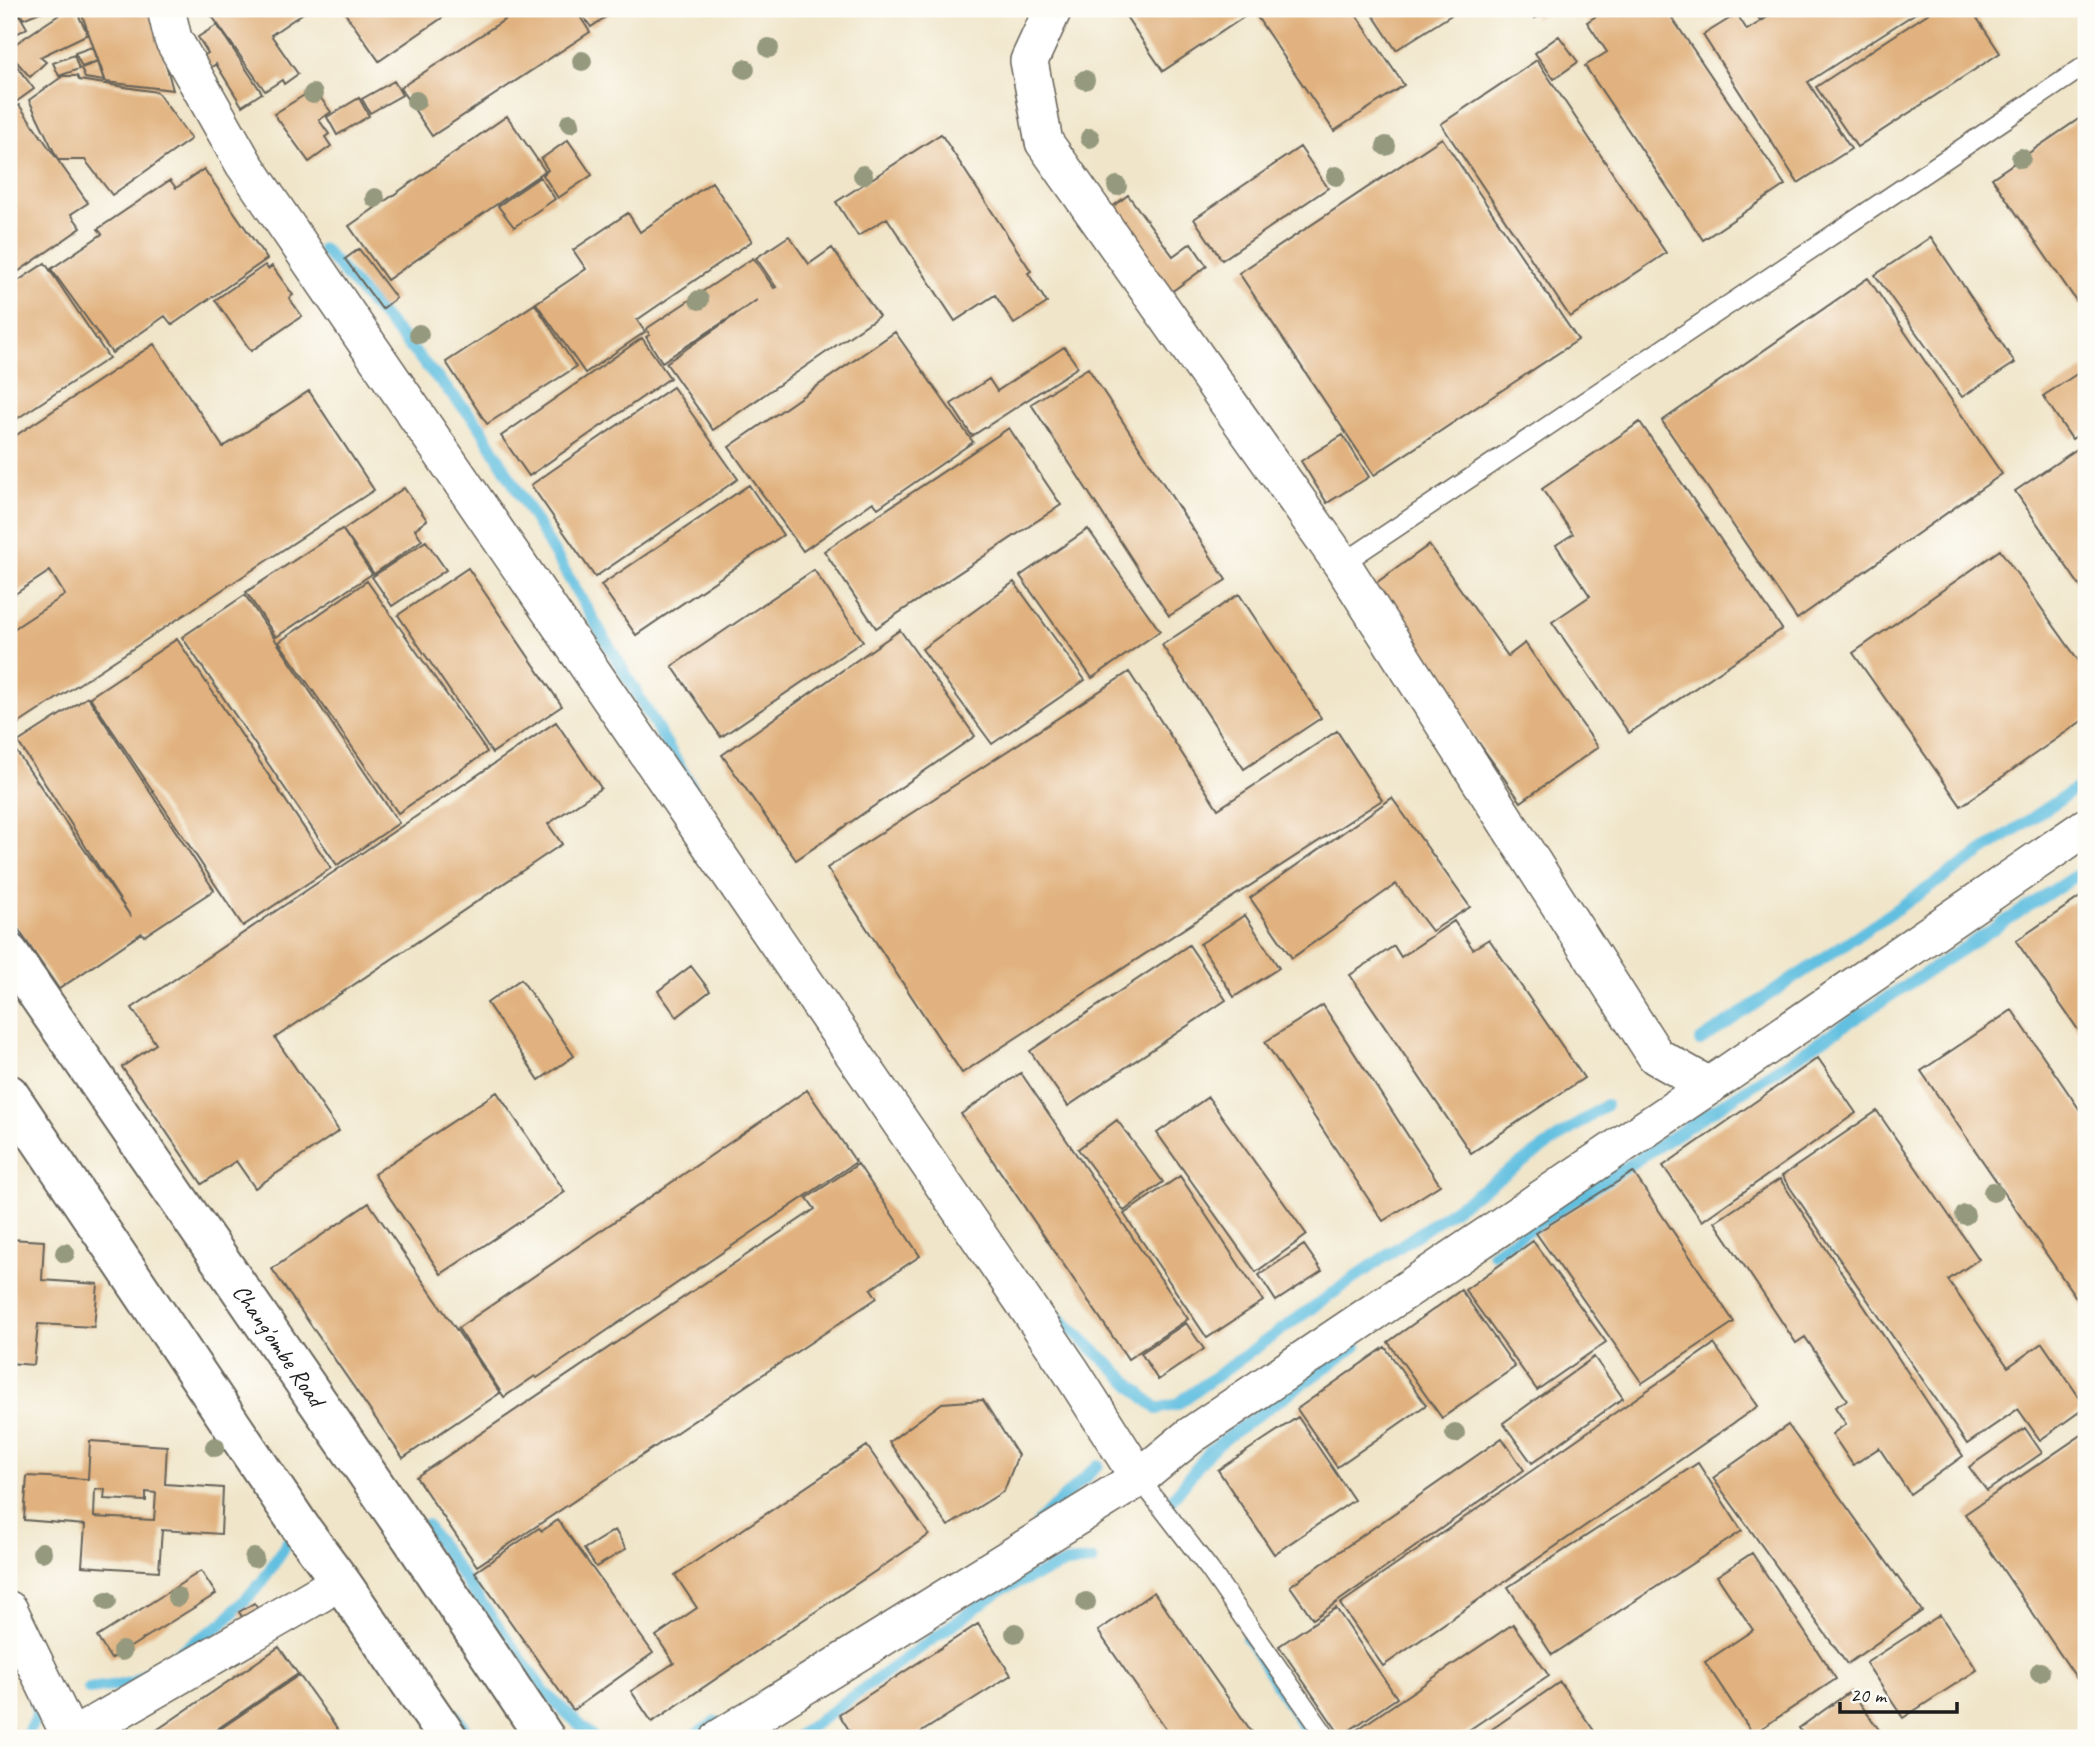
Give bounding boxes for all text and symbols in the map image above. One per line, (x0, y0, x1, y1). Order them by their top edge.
street label: Chang'ombe Road (226, 1278, 333, 1415)
scale bar (1840, 1670, 1957, 1714)
text: 20 m (1850, 1682, 1888, 1708)

